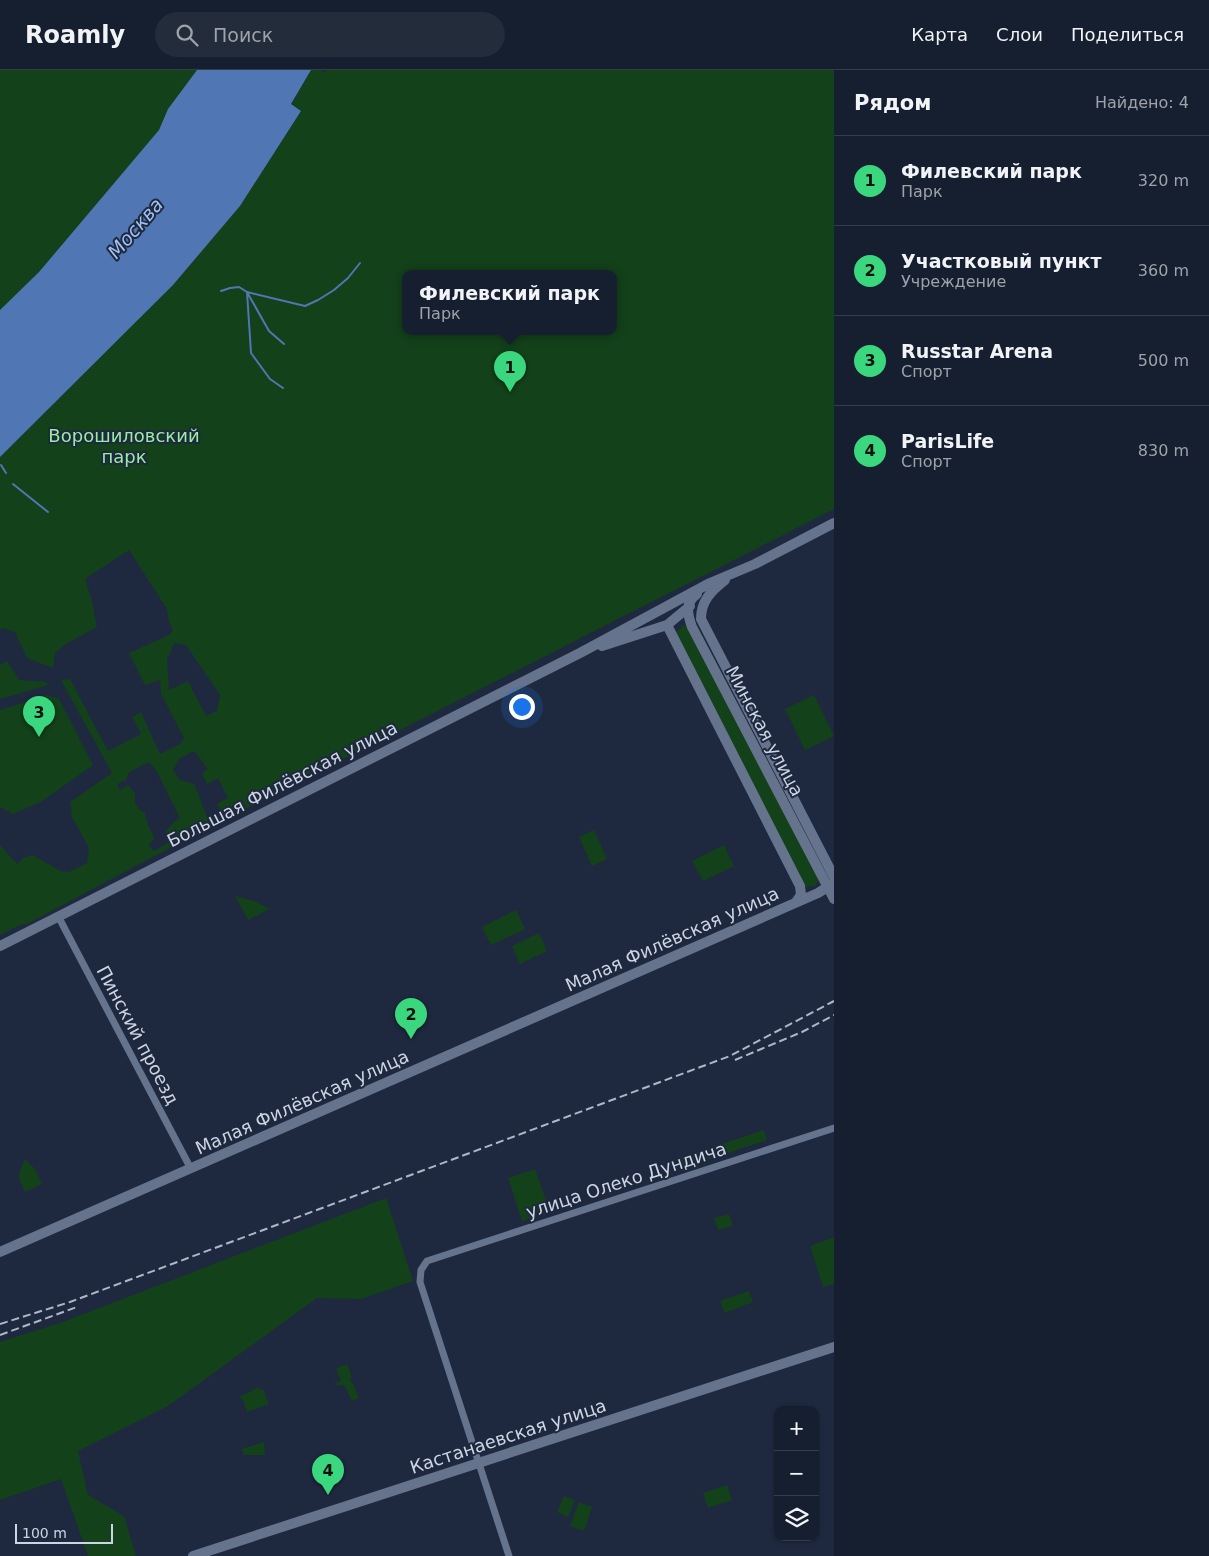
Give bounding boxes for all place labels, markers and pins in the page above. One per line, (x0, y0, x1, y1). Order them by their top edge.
pin: 1 (494, 351, 526, 392)
pin: 3 (23, 696, 55, 737)
pin: 2 (395, 998, 427, 1039)
pin: 4 (312, 1454, 344, 1495)

